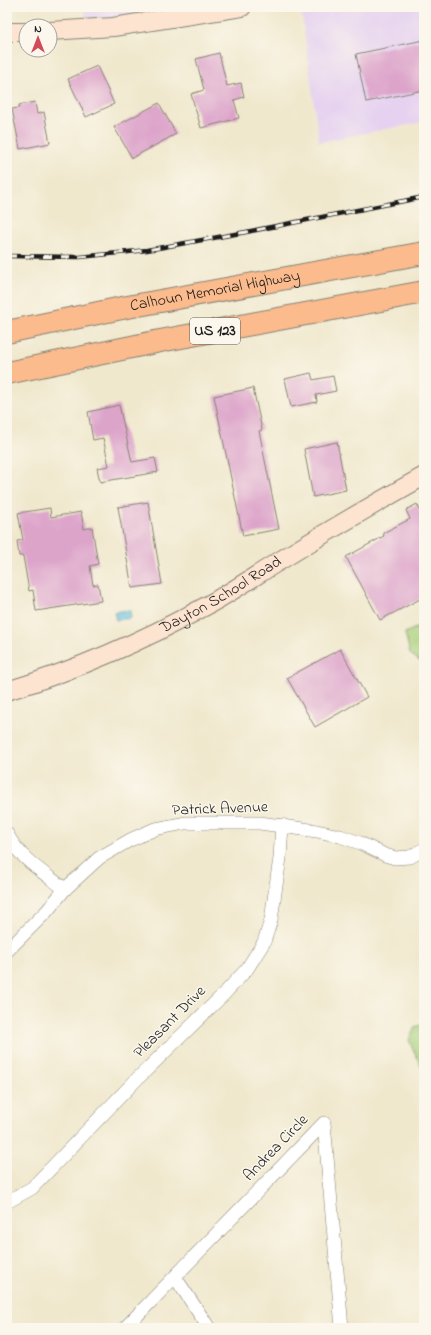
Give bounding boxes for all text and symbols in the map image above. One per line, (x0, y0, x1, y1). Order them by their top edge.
north arrow (18, 18, 58, 58)
text: N (34, 21, 42, 37)
street label: Calhoun Memorial Highway (128, 264, 302, 318)
road number: US 123 (190, 318, 240, 344)
street label: Dayton School Road (155, 550, 286, 641)
street label: Patrick Avenue (172, 795, 269, 823)
street label: Pleasant Drive (128, 980, 212, 1064)
street label: Andrea Circle (238, 1108, 315, 1187)

